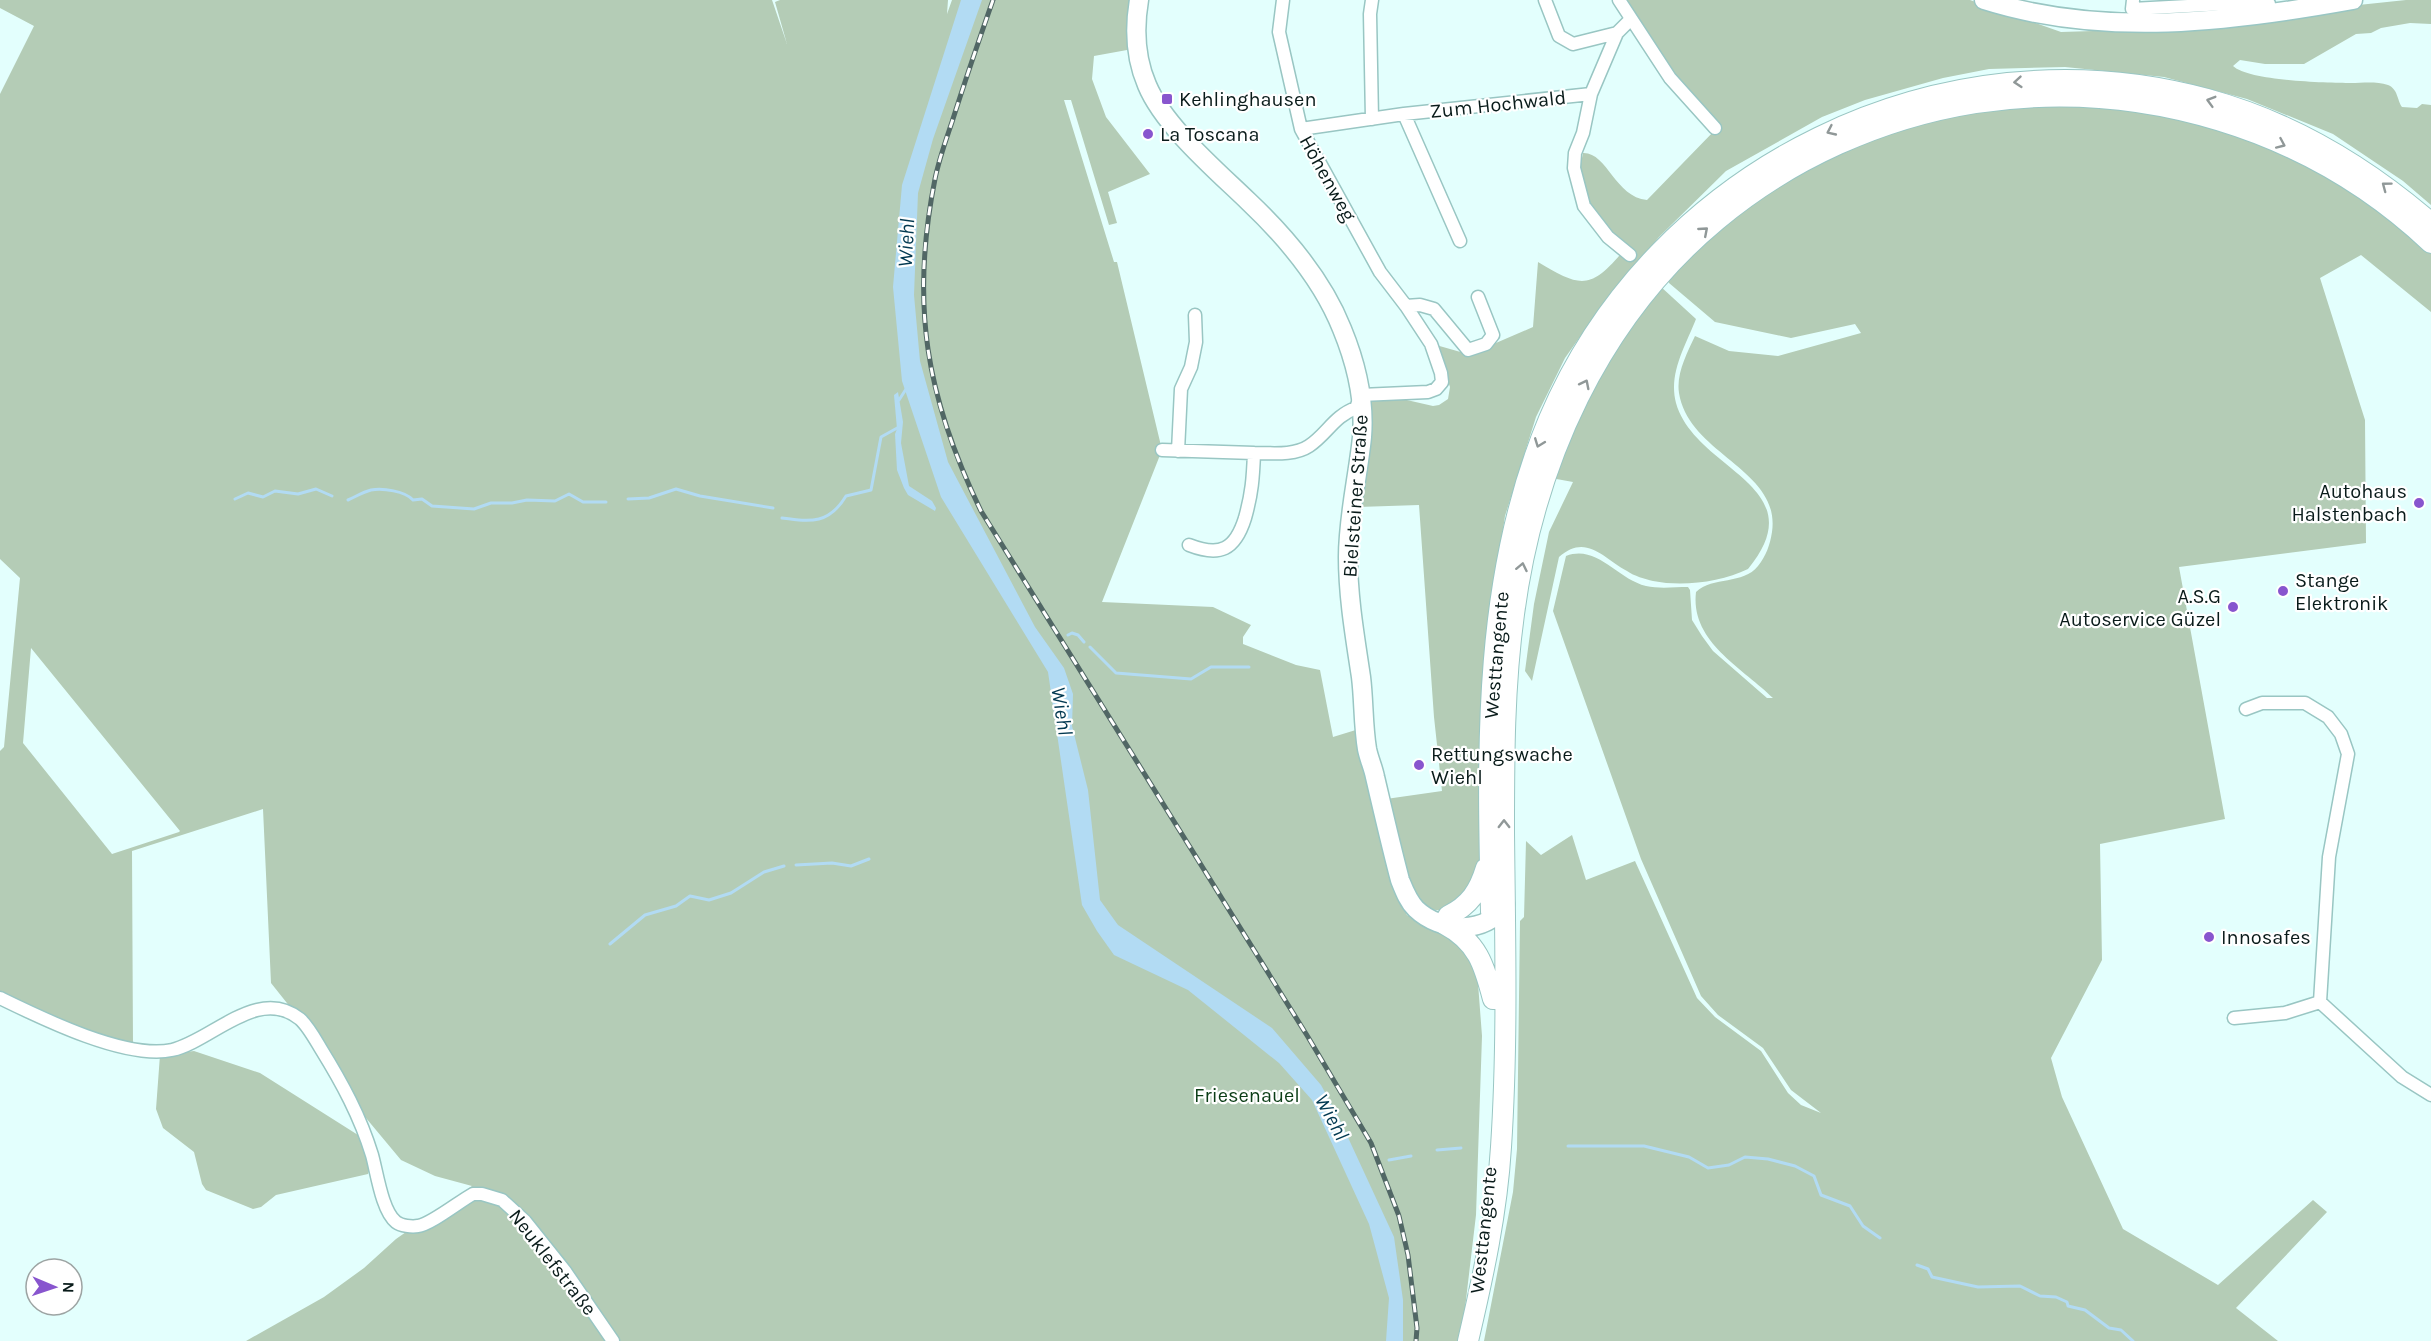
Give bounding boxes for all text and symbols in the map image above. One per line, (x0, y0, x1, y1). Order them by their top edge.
one-way arrow (2014, 75, 2023, 88)
street label: Zum Hochwald (1429, 86, 1567, 123)
place label: Kehlinghausen (1179, 88, 1316, 111)
marker: Kehlinghausen (1160, 92, 1174, 106)
one-way arrow (2206, 96, 2217, 108)
place label: La Toscana (1160, 123, 1259, 146)
one-way arrow (1826, 124, 1837, 136)
marker: La Toscana (1141, 127, 1155, 141)
street label: Höhenweg (1295, 131, 1361, 225)
one-way arrow (2275, 136, 2286, 148)
one-way arrow (2381, 182, 2392, 193)
water label: Wiehl (893, 218, 919, 268)
one-way arrow (1697, 227, 1708, 238)
one-way arrow (1578, 379, 1589, 390)
street label: Bielsteiner Straße (1338, 414, 1373, 578)
one-way arrow (1534, 438, 1547, 448)
place label: Autohaus Halstenbach (2291, 480, 2407, 526)
marker: Autohaus Halstenbach (2412, 496, 2426, 510)
one-way arrow (1515, 563, 1528, 573)
place label: Stange Elektronik (2295, 569, 2388, 615)
marker: Stange Elektronik (2276, 584, 2290, 598)
place label: A.S.G Autoservice Güzel (2059, 585, 2221, 631)
street label: Westtangente (1479, 591, 1514, 720)
marker: A.S.G Autoservice Güzel (2226, 600, 2240, 614)
water label: Wiehl (1046, 685, 1078, 737)
place label: Rettungswache Wiehl (1431, 743, 1573, 789)
marker: Rettungswache Wiehl (1412, 758, 1426, 772)
one-way arrow (1498, 820, 1510, 829)
place label: Innosafes (2221, 926, 2311, 949)
marker: Innosafes (2202, 930, 2216, 944)
park label: Friesenauel (1194, 1084, 1300, 1107)
water label: Wiehl (1310, 1090, 1354, 1144)
street label: Westtangente (1465, 1165, 1502, 1295)
street label: Neuklefstraße (504, 1205, 601, 1320)
north arrow (24, 1257, 84, 1317)
text: N (59, 1281, 78, 1294)

